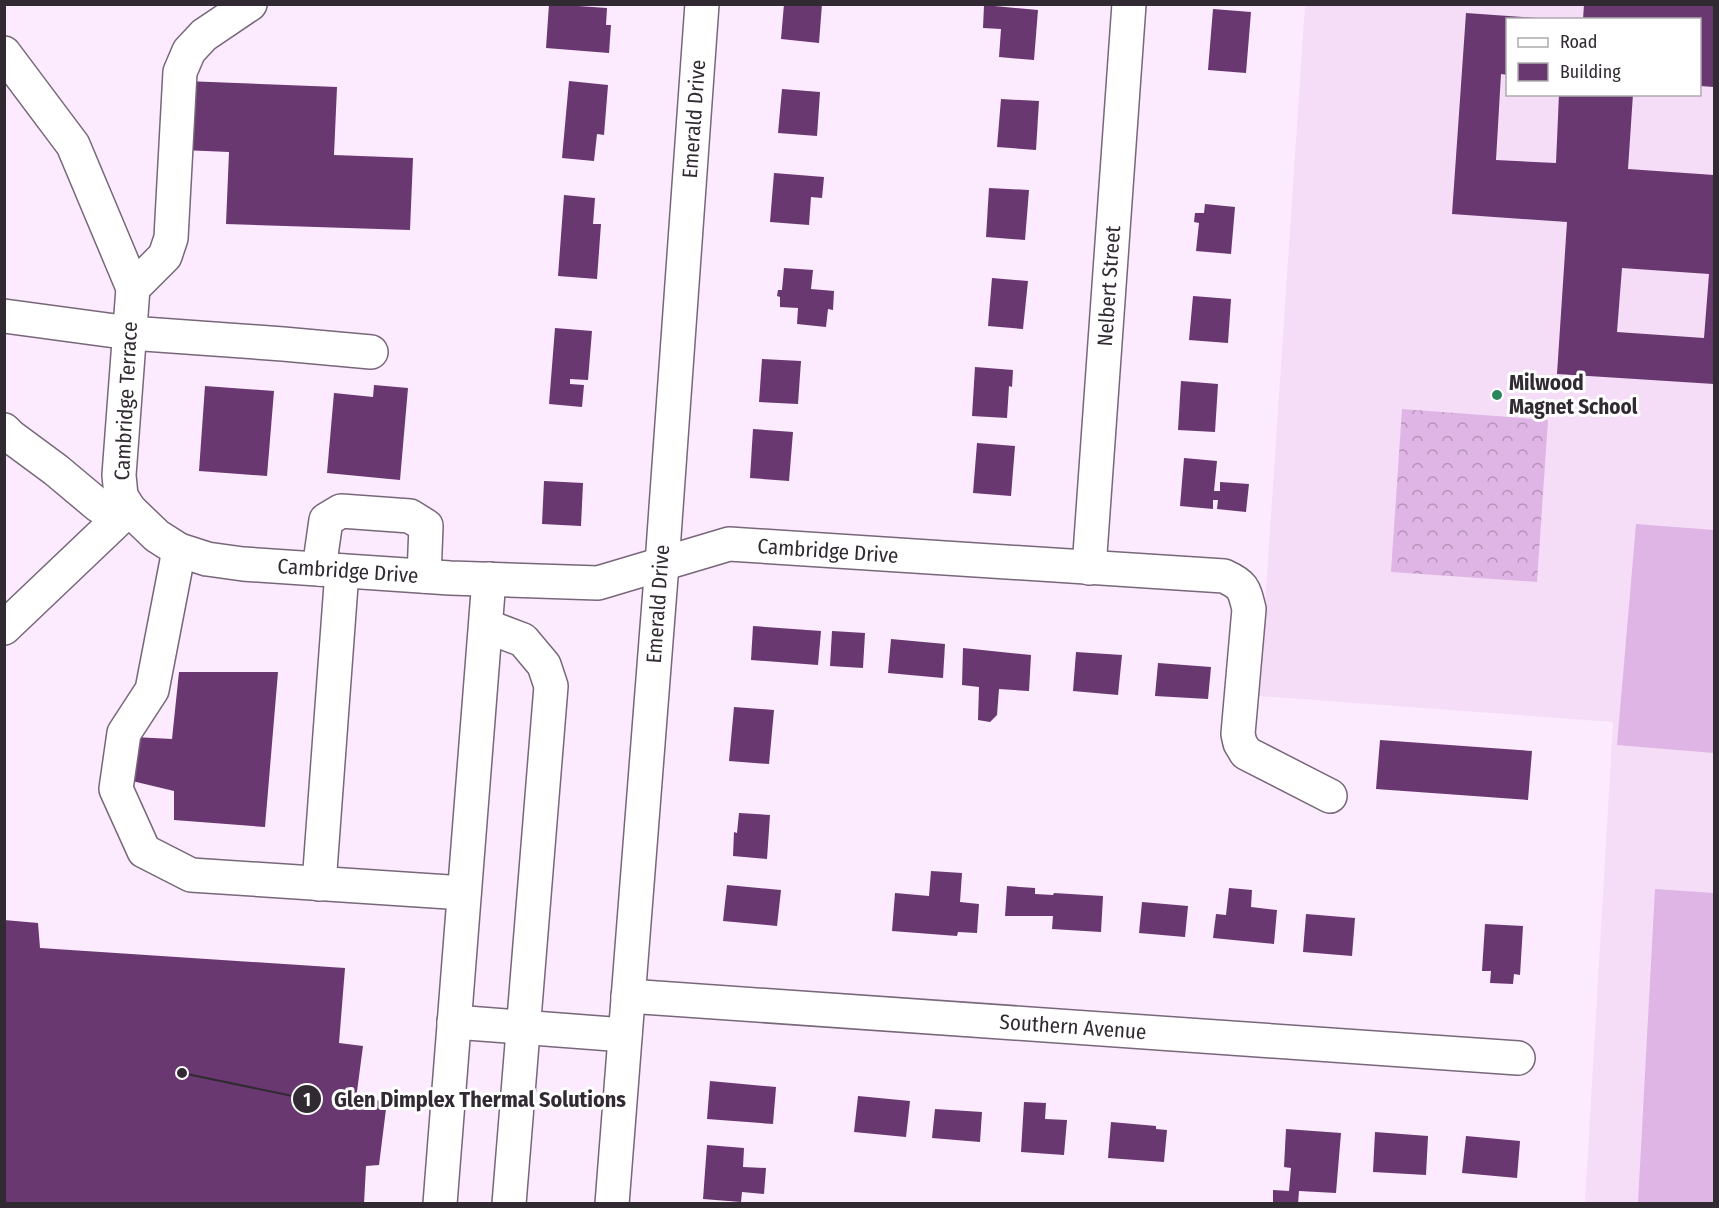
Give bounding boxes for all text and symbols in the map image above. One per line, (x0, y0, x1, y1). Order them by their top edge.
legend (1506, 18, 1701, 96)
text: Road (1560, 31, 1597, 53)
street label: Emerald Drive (677, 59, 711, 179)
text: Building (1560, 61, 1621, 83)
street label: Nelbert Street (1092, 225, 1126, 347)
street label: Cambridge Terrace (109, 321, 143, 481)
place label: Milwood Magnet School (1509, 370, 1638, 420)
marker: Milwood Magnet School (1490, 388, 1504, 402)
street label: Cambridge Drive (757, 533, 899, 569)
street label: Emerald Drive (641, 544, 675, 664)
street label: Cambridge Drive (277, 553, 419, 589)
street label: Southern Avenue (999, 1009, 1147, 1045)
callout: Glen Dimplex Thermal Solutions (292, 1079, 638, 1119)
text: Glen Dimplex Thermal Solutions (334, 1086, 626, 1113)
text: 1 (303, 1089, 311, 1111)

